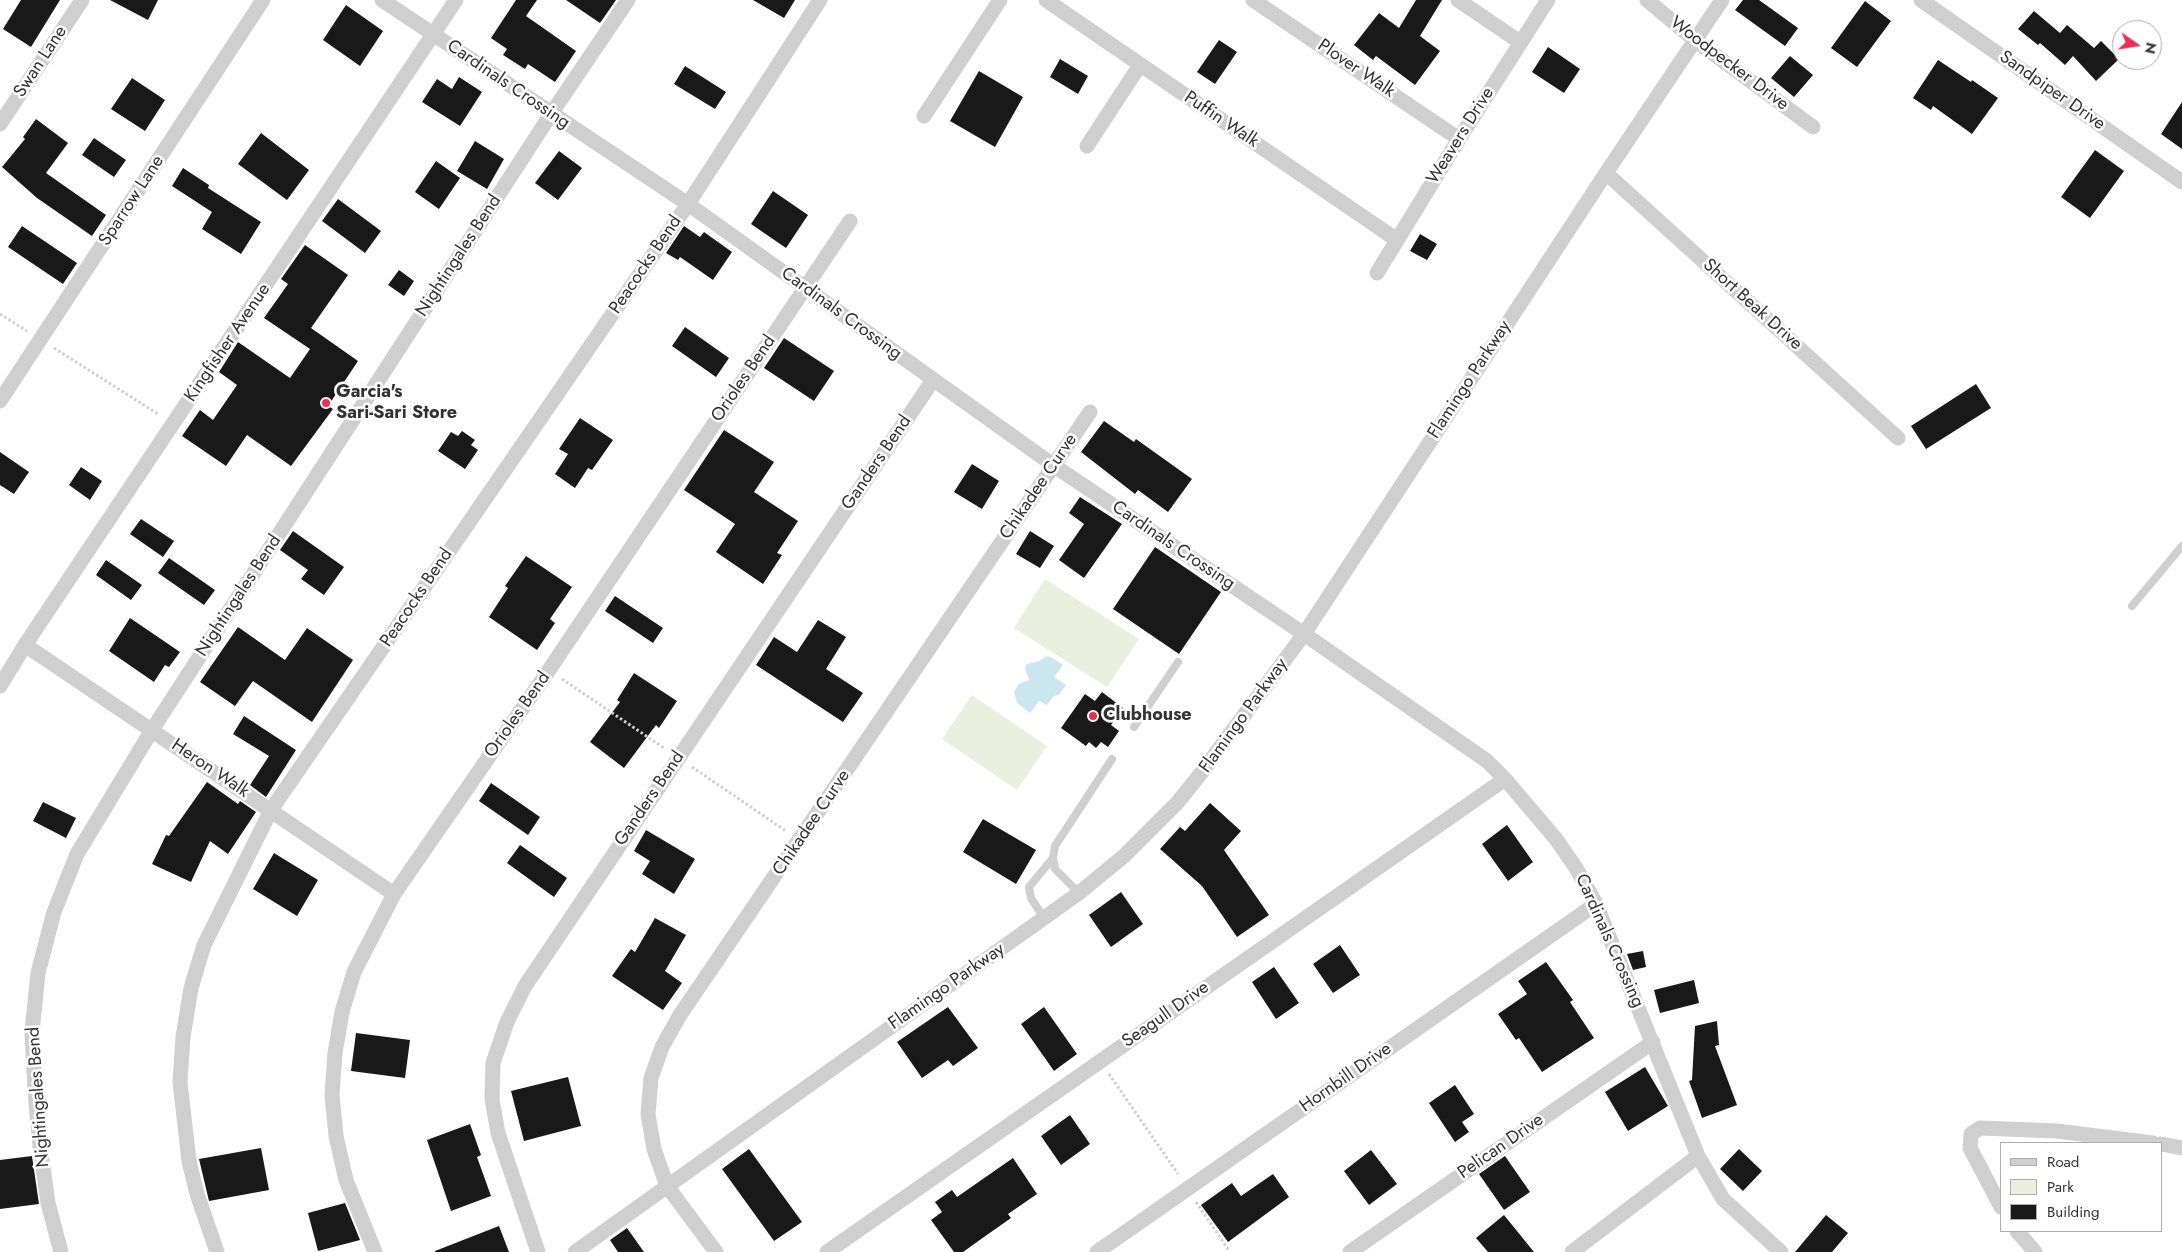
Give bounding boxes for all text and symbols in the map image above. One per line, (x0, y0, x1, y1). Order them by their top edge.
street label: Woodpecker Drive (1665, 12, 1793, 116)
north arrow (2112, 20, 2162, 70)
street label: Swan Lane (10, 22, 72, 102)
street label: Plover Walk (1313, 35, 1399, 103)
street label: Cardinals Crossing (442, 36, 574, 134)
text: N (2140, 40, 2162, 56)
street label: Sandpiper Drive (1995, 47, 2109, 135)
street label: Weavers Drive (1423, 84, 1499, 188)
street label: Puffin Walk (1180, 87, 1262, 153)
street label: Sparrow Lane (95, 152, 169, 250)
street label: Nightingales Bend (412, 191, 506, 321)
street label: Peacocks Bend (605, 212, 687, 318)
street label: Short Beak Drive (1698, 255, 1806, 355)
street label: Cardinals Crossing (776, 263, 906, 365)
street label: Kingfisher Avenue (180, 280, 276, 406)
street label: Flamingo Parkway (1424, 317, 1516, 443)
street label: Orioles Bend (707, 332, 781, 426)
place label: Garcia's Sari-Sari Store (336, 382, 457, 424)
marker: Garcia's Sari-Sari Store (320, 397, 332, 409)
street label: Ganders Bend (837, 412, 917, 514)
street label: Chikadee Curve (996, 430, 1082, 544)
street label: Cardinals Crossing (1107, 497, 1239, 595)
street label: Nightingales Bend (192, 531, 286, 661)
street label: Peacocks Bend (376, 545, 458, 651)
street label: Flamingo Parkway (1195, 654, 1293, 778)
street label: Orioles Bend (480, 668, 556, 762)
place label: Clubhouse (1103, 705, 1192, 727)
marker: Clubhouse (1087, 710, 1099, 722)
street label: Heron Walk (167, 735, 253, 803)
street label: Ganders Bend (610, 748, 690, 850)
street label: Chikadee Curve (769, 766, 855, 880)
street label: Cardinals Crossing (1570, 871, 1648, 1011)
street label: Flamingo Parkway (885, 939, 1009, 1035)
street label: Seagull Drive (1118, 977, 1214, 1053)
street label: Nightingales Bend (23, 1026, 55, 1168)
street label: Hornbill Drive (1296, 1038, 1396, 1118)
street label: Pelican Drive (1454, 1110, 1548, 1184)
legend (2000, 1142, 2162, 1232)
text: Road (2047, 1151, 2079, 1173)
text: Park (2047, 1176, 2074, 1198)
text: Building (2047, 1201, 2099, 1223)

